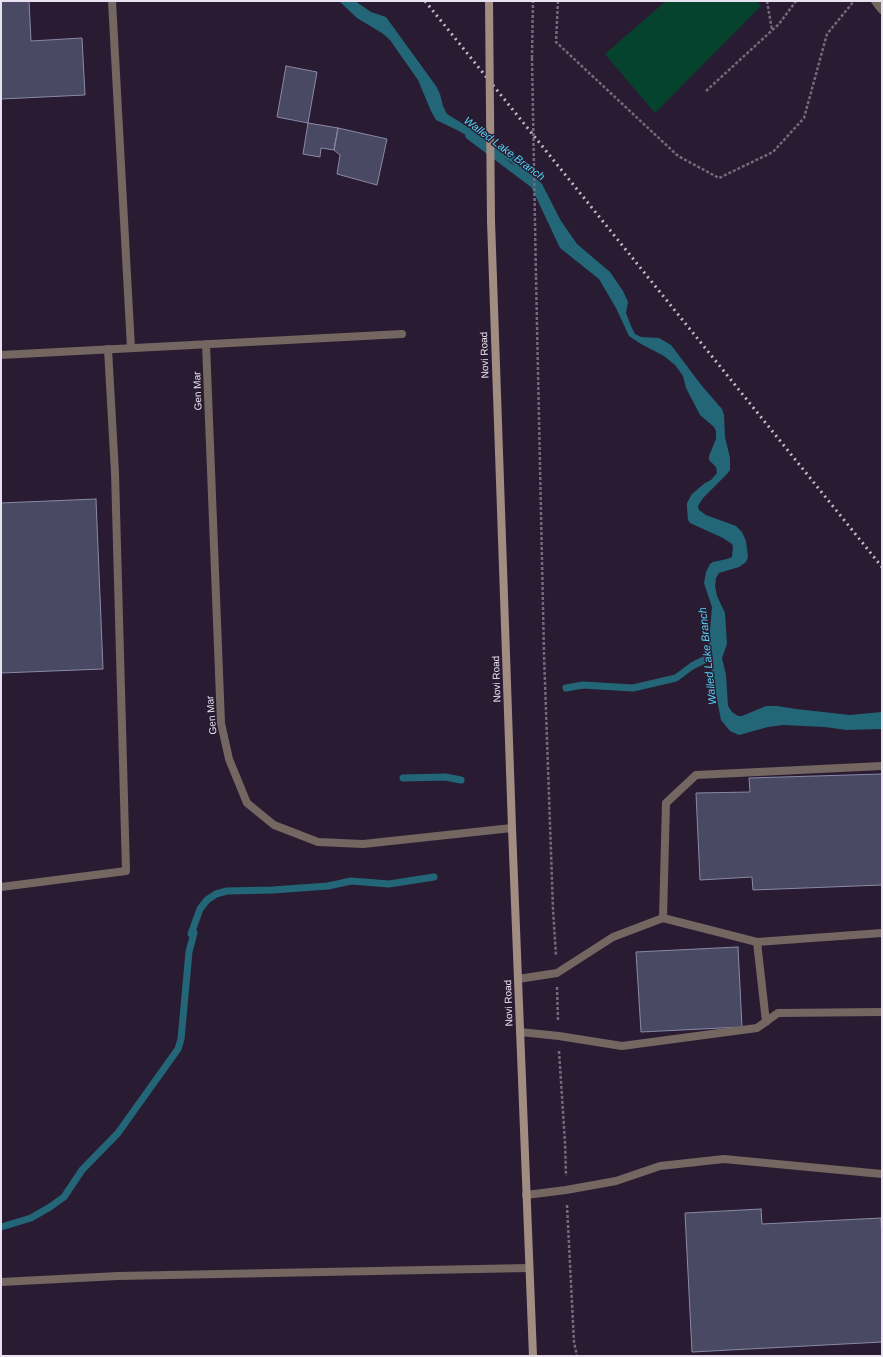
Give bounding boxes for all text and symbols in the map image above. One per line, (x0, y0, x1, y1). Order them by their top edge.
water label: Walled Lake Branch (461, 114, 547, 184)
street label: Novi Road (478, 331, 492, 379)
street label: Gen Mar (191, 371, 205, 411)
water label: Walled Lake Branch (696, 606, 720, 706)
street label: Novi Road (490, 655, 504, 703)
street label: Gen Mar (204, 695, 220, 735)
street label: Novi Road (502, 979, 516, 1027)

